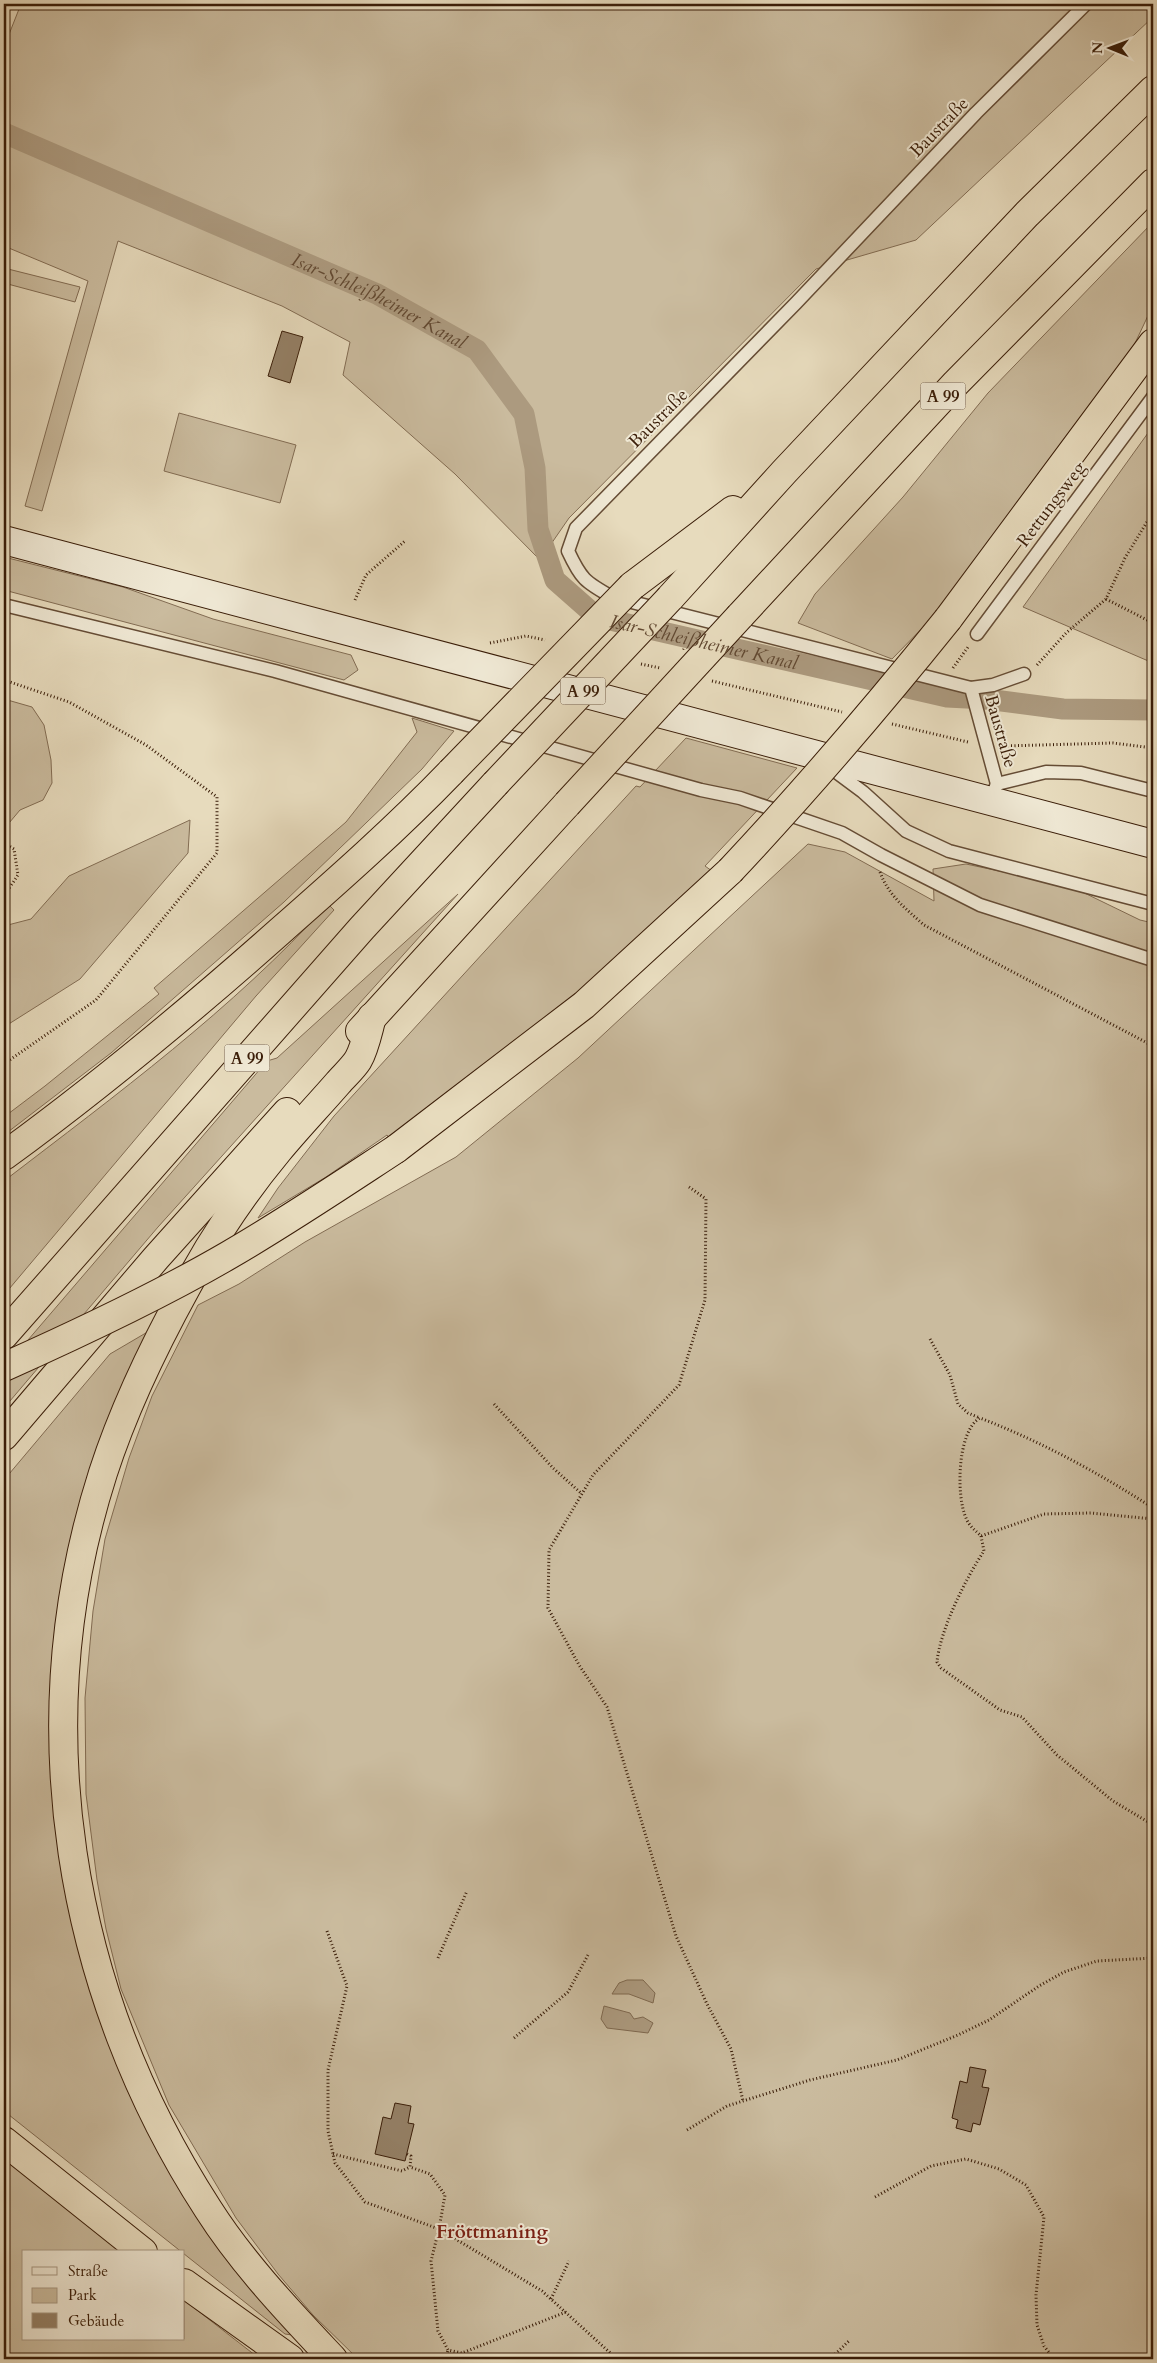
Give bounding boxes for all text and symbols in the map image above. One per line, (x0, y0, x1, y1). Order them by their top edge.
north arrow (1084, 22, 1134, 72)
text: N (1088, 42, 1107, 54)
street label: Baustraße (904, 92, 974, 163)
water label: Isar-Schleißheimer Kanal (288, 247, 472, 356)
road number: A 99 (920, 382, 966, 410)
street label: Baustraße (623, 383, 694, 454)
street label: Rettungsweg (1011, 456, 1092, 552)
water label: Isar-Schleißheimer Kanal (607, 608, 801, 677)
road number: A 99 (560, 678, 606, 704)
street label: Baustraße (978, 692, 1023, 771)
road number: A 99 (224, 1044, 270, 1072)
district label: Fröttmaning (436, 2219, 549, 2245)
legend (22, 2250, 185, 2340)
text: Straße (68, 2261, 108, 2281)
text: Park (68, 2285, 97, 2305)
text: Gebäude (68, 2311, 125, 2331)

